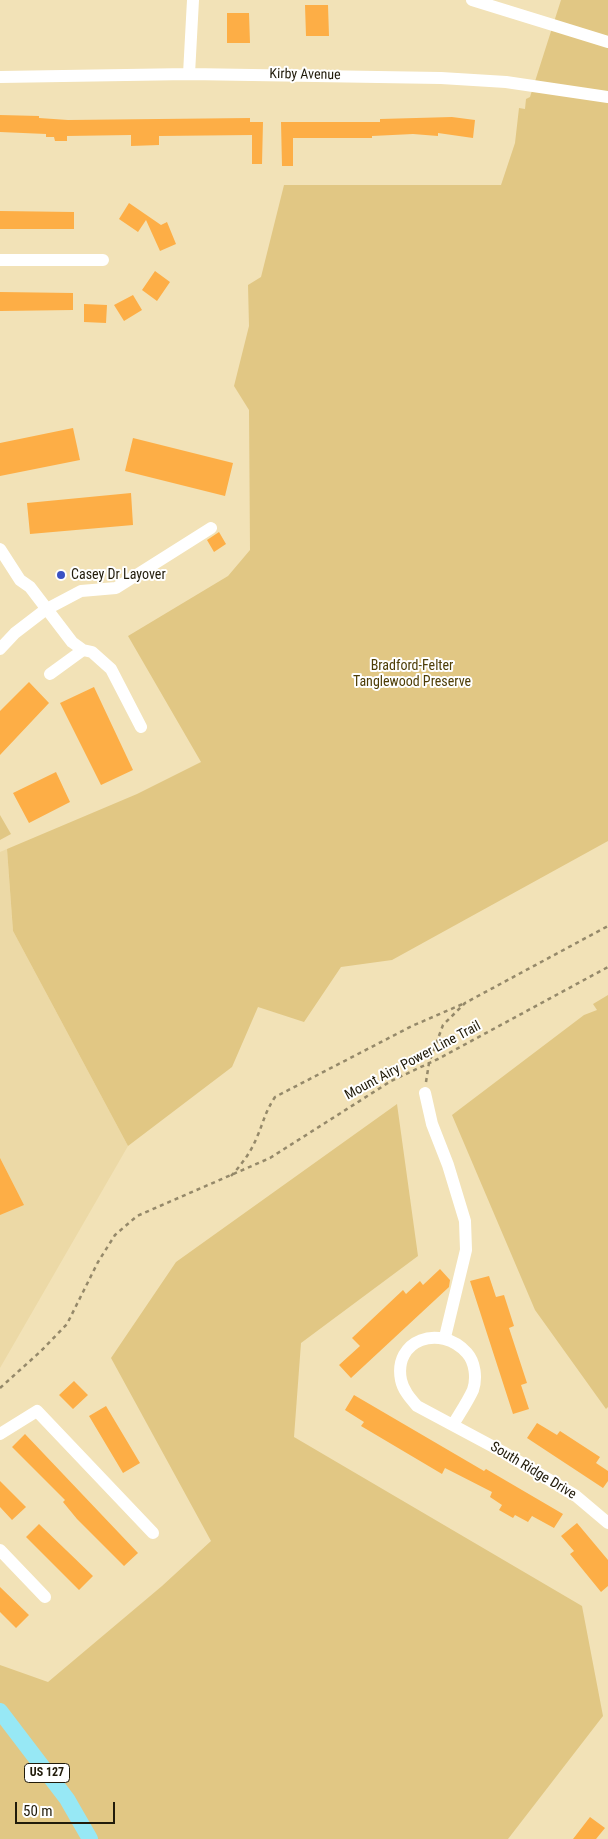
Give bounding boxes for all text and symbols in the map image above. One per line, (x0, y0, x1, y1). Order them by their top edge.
street label: Kirby Avenue (269, 66, 341, 84)
place label: Casey Dr Layover (71, 567, 166, 583)
marker: Casey Dr Layover (55, 569, 67, 581)
park label: Bradford-Felter Tanglewood Preserve (353, 658, 471, 690)
street label: Mount Airy Power Line Trail (342, 1018, 484, 1104)
street label: South Ridge Drive (487, 1439, 579, 1503)
road number: US 127 (24, 1764, 70, 1782)
scale bar (18, 1792, 118, 1824)
text: 50 m (23, 1802, 53, 1820)

